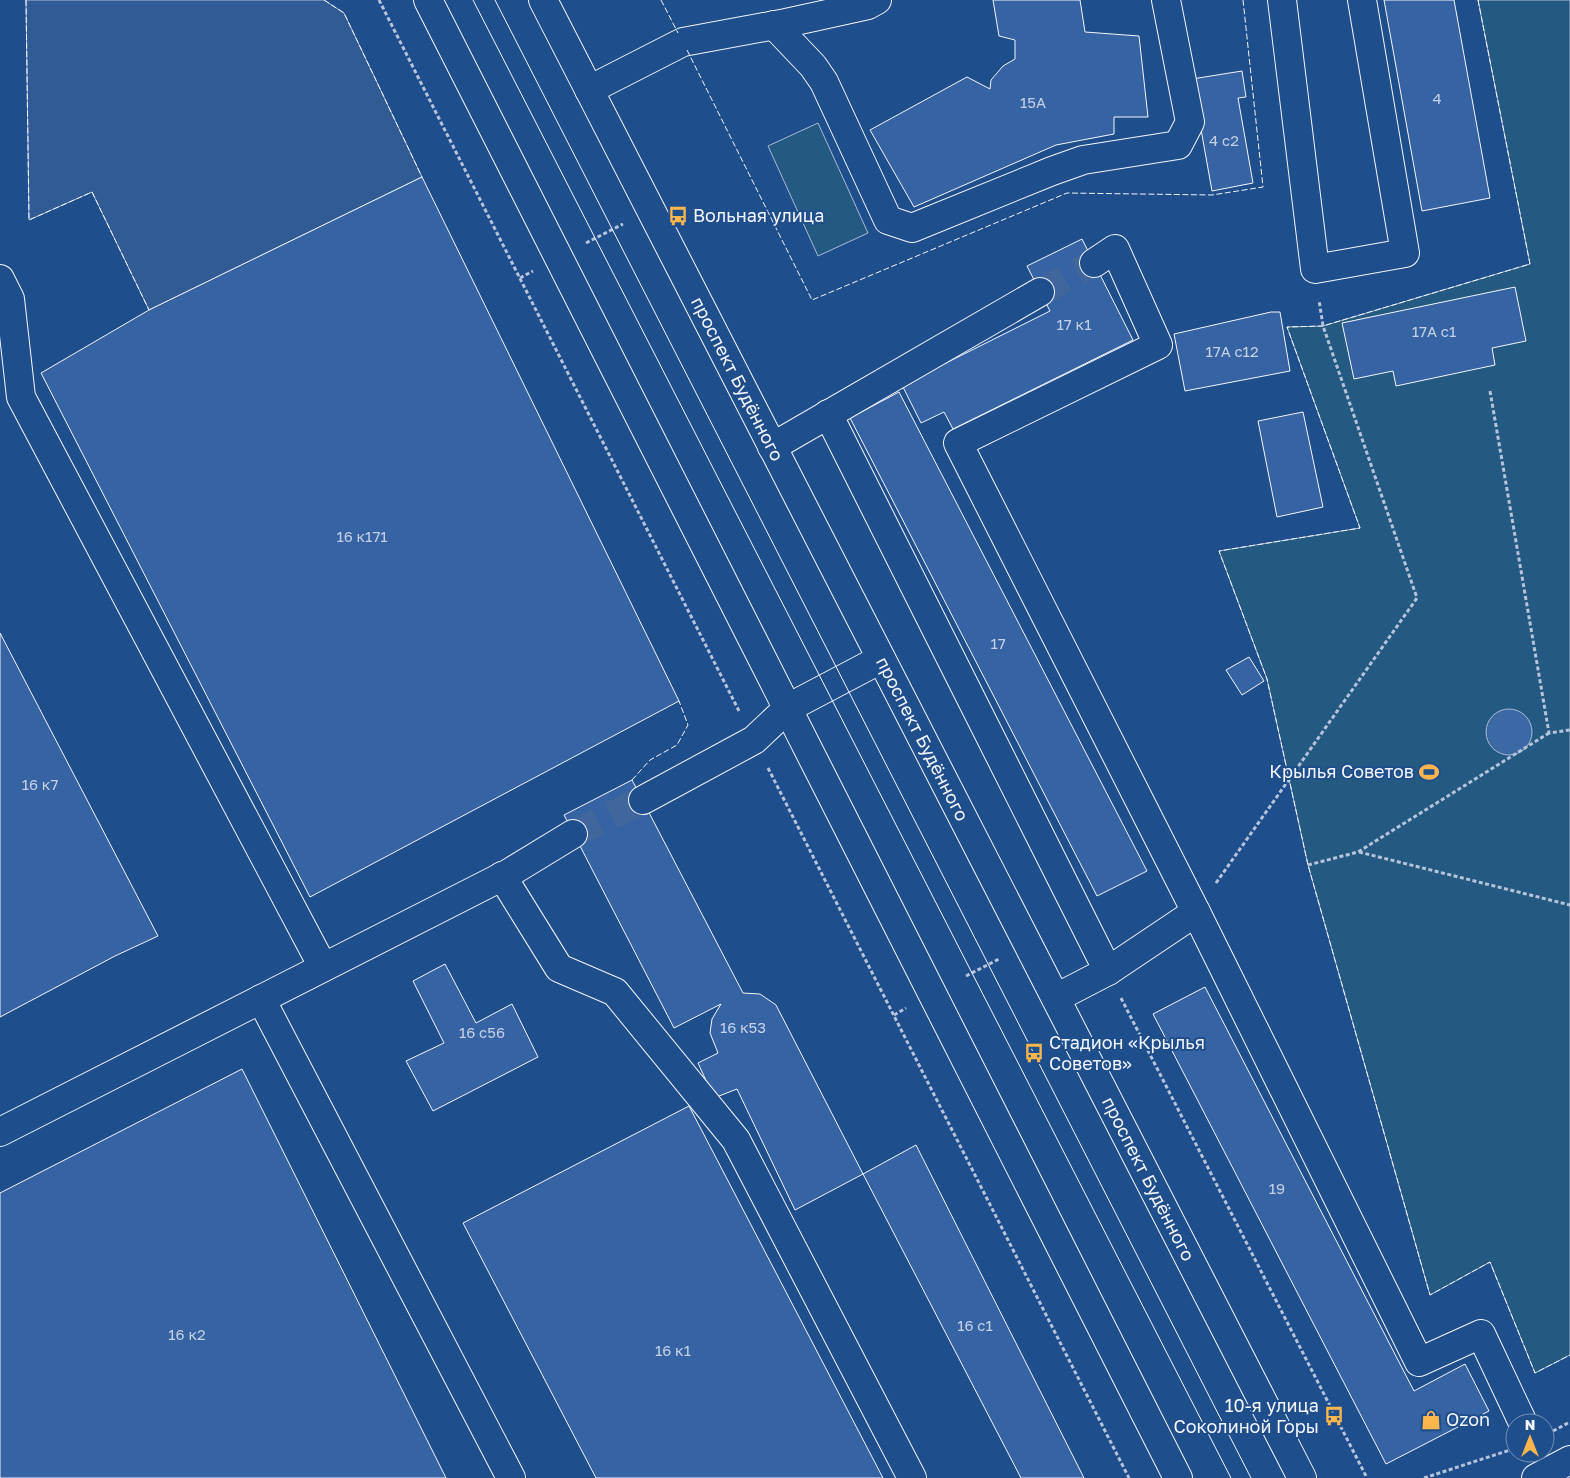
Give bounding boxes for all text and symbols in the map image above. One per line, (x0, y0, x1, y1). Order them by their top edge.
house number: 4 (1432, 89, 1442, 107)
house number: 15А (1020, 93, 1046, 111)
house number: 4 с2 (1209, 131, 1239, 149)
place label: Вольная улица (693, 204, 824, 226)
bus stop icon: Вольная улица (667, 205, 689, 227)
street label: проспект Будённого (687, 293, 789, 464)
house number: 17 к1 (1057, 315, 1091, 333)
house number: 17А с1 (1412, 322, 1456, 340)
house number: 17А с12 (1205, 342, 1259, 360)
house number: 16 к171 (336, 527, 388, 545)
house number: 17 (990, 634, 1006, 652)
street label: проспект Будённого (872, 653, 974, 824)
place label: Крылья Советов (1269, 760, 1414, 782)
sports icon: Крылья Советов (1418, 761, 1440, 783)
house number: 16 к7 (22, 775, 58, 793)
house number: 16 к53 (720, 1018, 766, 1036)
house number: 16 с56 (459, 1023, 505, 1041)
place label: Стадион «Крылья Советов» (1049, 1031, 1205, 1074)
bus stop icon: Стадион «Крылья Советов» (1023, 1042, 1045, 1064)
street label: проспект Будённого (1098, 1093, 1200, 1264)
house number: 19 (1269, 1179, 1285, 1197)
house number: 16 c1 (957, 1316, 993, 1334)
house number: 16 к2 (168, 1325, 206, 1343)
house number: 16 к1 (655, 1341, 691, 1359)
place label: 10-я улица Соколиной Горы (1173, 1394, 1319, 1437)
bus stop icon: 10-я улица Соколиной Горы (1323, 1405, 1345, 1427)
place label: Ozon (1446, 1408, 1490, 1430)
shop icon: Ozon (1420, 1409, 1442, 1431)
north arrow (1505, 1413, 1555, 1463)
text: N (1525, 1416, 1535, 1433)

